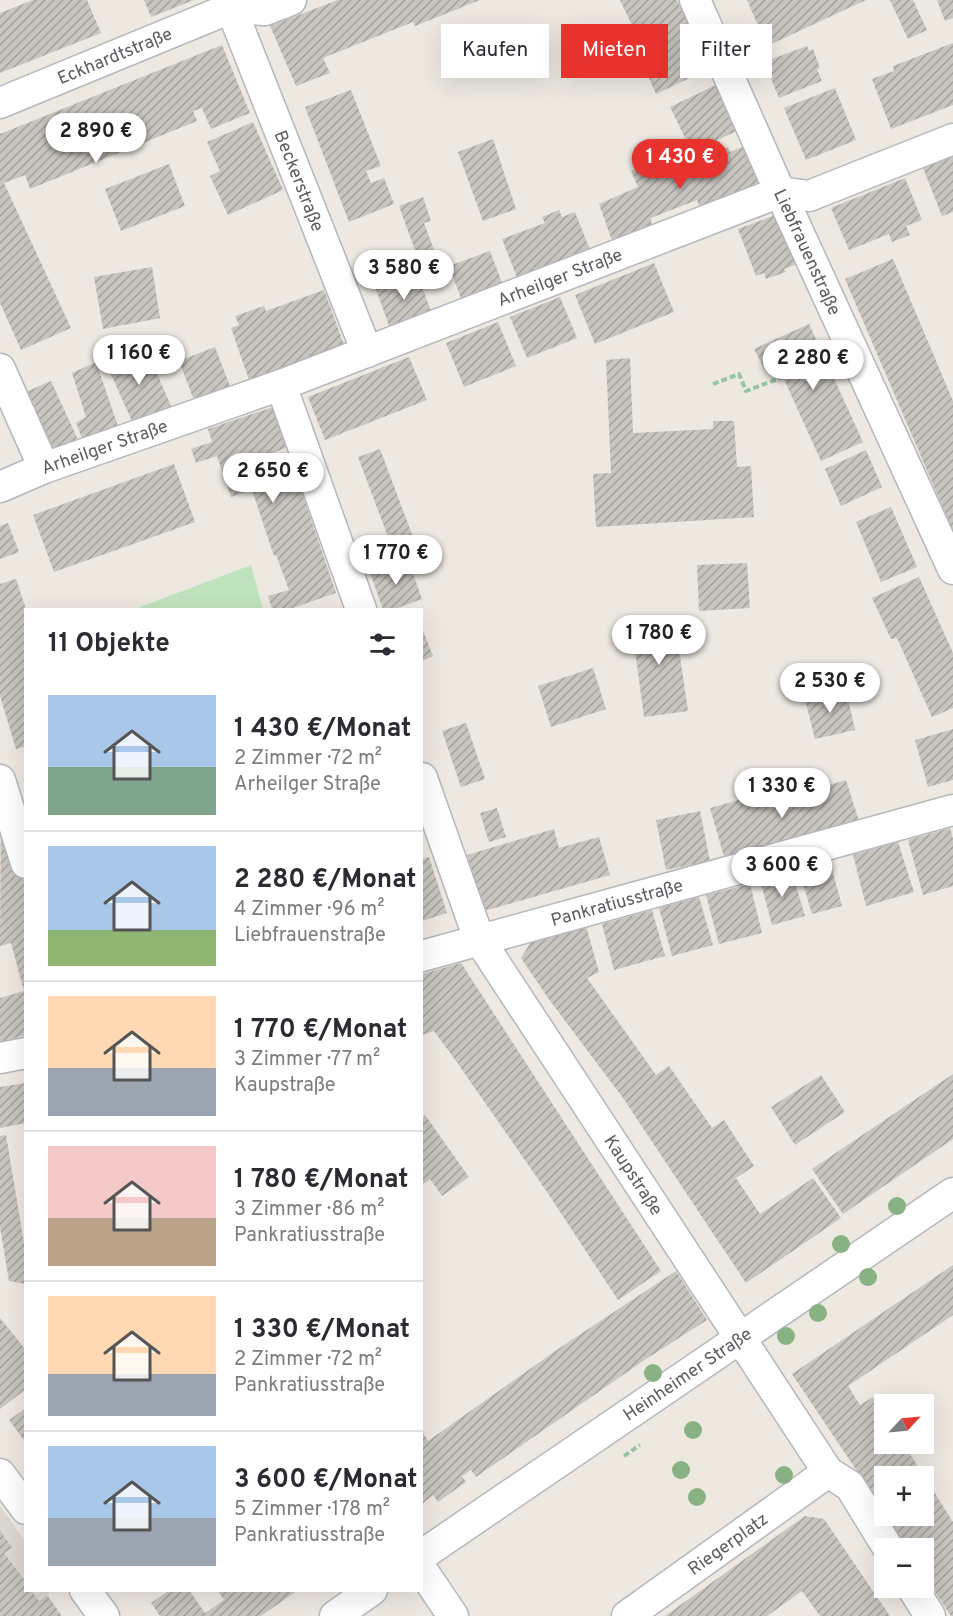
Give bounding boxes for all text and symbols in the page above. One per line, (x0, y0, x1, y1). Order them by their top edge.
street label: Eckhardtstraße (54, 23, 176, 91)
chip: Kaufen (441, 24, 549, 78)
chip: Mieten (561, 24, 668, 78)
chip: Filter (680, 24, 772, 78)
pin: 2 890 € (41, 113, 151, 164)
text: 2 890 € (59, 119, 133, 145)
street label: Beckerstraße (268, 127, 328, 235)
pin: 1 430 € (625, 139, 735, 190)
text: 1 430 € (646, 145, 714, 171)
street label: Liebfrauenstraße (767, 186, 845, 320)
street label: Arheilger Straße (495, 244, 626, 313)
pin: 3 580 € (349, 250, 459, 301)
text: 3 580 € (368, 256, 440, 282)
pin: 1 160 € (84, 335, 194, 386)
pin: 2 280 € (758, 340, 868, 391)
text: 1 160 € (107, 341, 171, 367)
text: 2 280 € (777, 346, 849, 372)
street label: Arheilger Straße (39, 416, 171, 481)
pin: 2 650 € (218, 453, 328, 504)
text: 2 650 € (237, 459, 309, 485)
pin: 1 770 € (341, 535, 451, 586)
text: 1 770 € (363, 541, 429, 567)
pin: 1 780 € (604, 615, 714, 666)
text: 1 780 € (626, 621, 692, 647)
text: 11 Objekte (48, 628, 170, 661)
icon: filters (366, 628, 399, 661)
pin: 2 530 € (775, 663, 885, 714)
text: 2 530 € (794, 669, 866, 695)
text: 1 430 €/Monat (234, 713, 411, 746)
icon: home (96, 719, 168, 791)
text: 2 Zimmer · 72 m² (234, 746, 382, 772)
pin: 1 330 € (727, 768, 837, 819)
text: Arheilger Straße (234, 772, 381, 798)
text: 1 330 € (748, 774, 816, 800)
pin: 3 600 € (727, 847, 837, 898)
text: 3 600 € (745, 853, 819, 879)
text: 2 280 €/Monat (234, 864, 417, 897)
icon: home (96, 870, 168, 942)
street label: Pankratiusstraße (549, 875, 686, 933)
text: 4 Zimmer · 96 m² (234, 897, 385, 923)
text: Liebfrauenstraße (234, 923, 386, 949)
text: 1 770 €/Monat (234, 1014, 407, 1047)
icon: home (96, 1020, 168, 1092)
text: 3 Zimmer · 77 m² (234, 1047, 380, 1073)
text: Kaupstraße (234, 1073, 336, 1099)
street label: Kaupstraße (598, 1131, 667, 1220)
text: 1 780 €/Monat (234, 1164, 408, 1197)
icon: home (96, 1170, 168, 1242)
text: 3 Zimmer · 86 m² (234, 1197, 384, 1223)
text: Pankratiusstraße (234, 1223, 385, 1249)
text: 1 330 €/Monat (234, 1314, 410, 1347)
icon: home (96, 1320, 168, 1392)
street label: Heinheimer Straße (619, 1323, 757, 1427)
text: 2 Zimmer · 72 m² (234, 1347, 382, 1373)
text: Pankratiusstraße (234, 1373, 385, 1399)
north arrow (874, 1394, 934, 1454)
map controls (874, 1394, 934, 1598)
text: 3 600 €/Monat (234, 1464, 418, 1497)
button: + (874, 1466, 934, 1526)
icon: home (96, 1470, 168, 1542)
text: 5 Zimmer · 178 m² (234, 1497, 390, 1523)
street label: Riegerplatz (684, 1508, 773, 1582)
text: Pankratiusstraße (234, 1523, 385, 1549)
button: − (874, 1538, 934, 1598)

